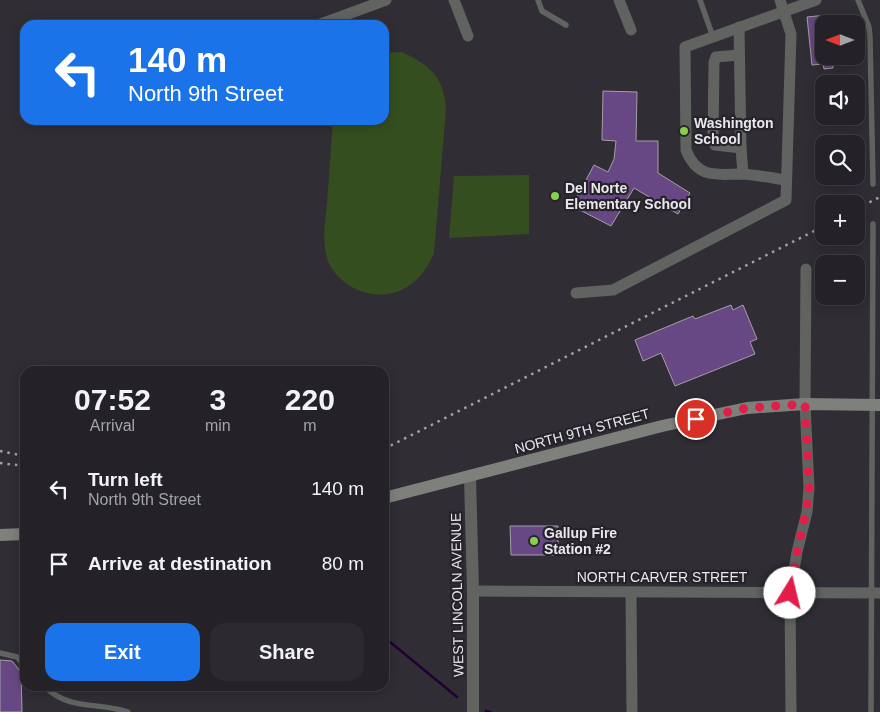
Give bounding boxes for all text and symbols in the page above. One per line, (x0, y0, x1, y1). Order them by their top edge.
north arrow (815, 15, 865, 65)
map controls (815, 15, 865, 305)
icon: left (45, 40, 110, 105)
text: 140 m (128, 40, 227, 79)
button: sound (815, 75, 865, 125)
text: North 9th Street (128, 81, 283, 106)
place label: Washington School (694, 115, 774, 147)
marker: Washington School (678, 125, 690, 137)
button: search (815, 135, 865, 185)
place label: Del Norte Elementary School (565, 180, 691, 212)
marker: Del Norte Elementary School (549, 190, 561, 202)
button: + (815, 195, 865, 245)
button: − (815, 255, 865, 305)
text: 07:52 (74, 383, 151, 416)
text: 3 (209, 383, 226, 416)
text: 220 (285, 383, 335, 416)
pin (675, 398, 717, 440)
street label: NORTH 9TH STREET (513, 405, 652, 457)
icon: arrive (682, 405, 710, 433)
text: Arrival (90, 417, 135, 434)
text: min (205, 417, 231, 434)
text: m (303, 417, 316, 434)
text: Turn left (88, 469, 163, 490)
icon: left (45, 475, 73, 503)
text: 140 m (311, 478, 364, 499)
text: North 9th Street (88, 491, 201, 508)
street label: WEST LINCOLN AVENUE (448, 513, 466, 677)
place label: Gallup Fire Station #2 (544, 525, 617, 557)
marker: Gallup Fire Station #2 (528, 535, 540, 547)
icon: arrive (45, 550, 73, 578)
text: Arrive at destination (88, 553, 272, 574)
text: 80 m (322, 553, 364, 574)
position arrow (763, 566, 815, 618)
street label: NORTH CARVER STREET (577, 569, 748, 585)
button: Exit (45, 623, 200, 681)
button: Share (210, 623, 364, 681)

